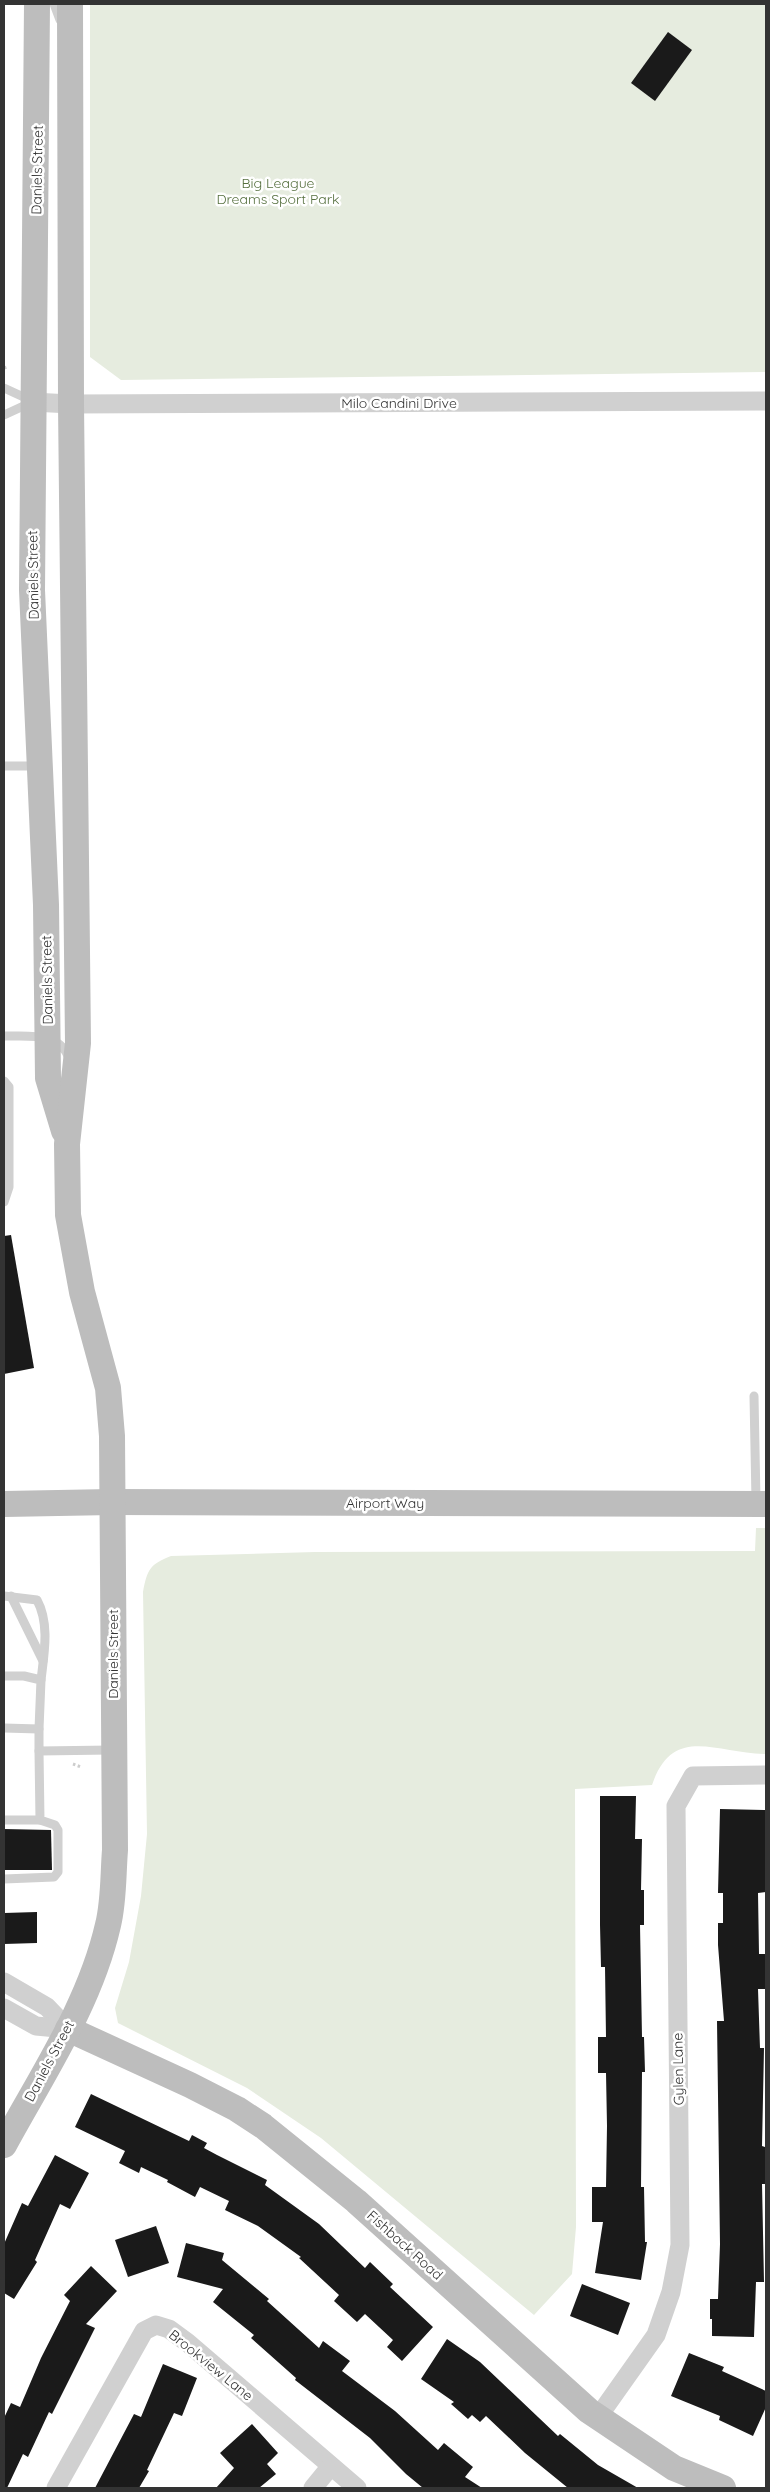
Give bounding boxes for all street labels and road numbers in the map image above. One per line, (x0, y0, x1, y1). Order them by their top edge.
street label: Daniels Street (27, 125, 47, 215)
street label: Milo Candini Drive (341, 394, 457, 412)
street label: Daniels Street (23, 530, 43, 620)
street label: Daniels Street (37, 935, 57, 1025)
street label: Airport Way (346, 1494, 424, 1512)
street label: Daniels Street (104, 1609, 122, 1699)
street label: Daniels Street (20, 2017, 78, 2105)
street label: Gylen Lane (668, 2033, 688, 2105)
street label: Fishback Road (363, 2206, 447, 2284)
street label: Brookview Lane (165, 2326, 257, 2405)

